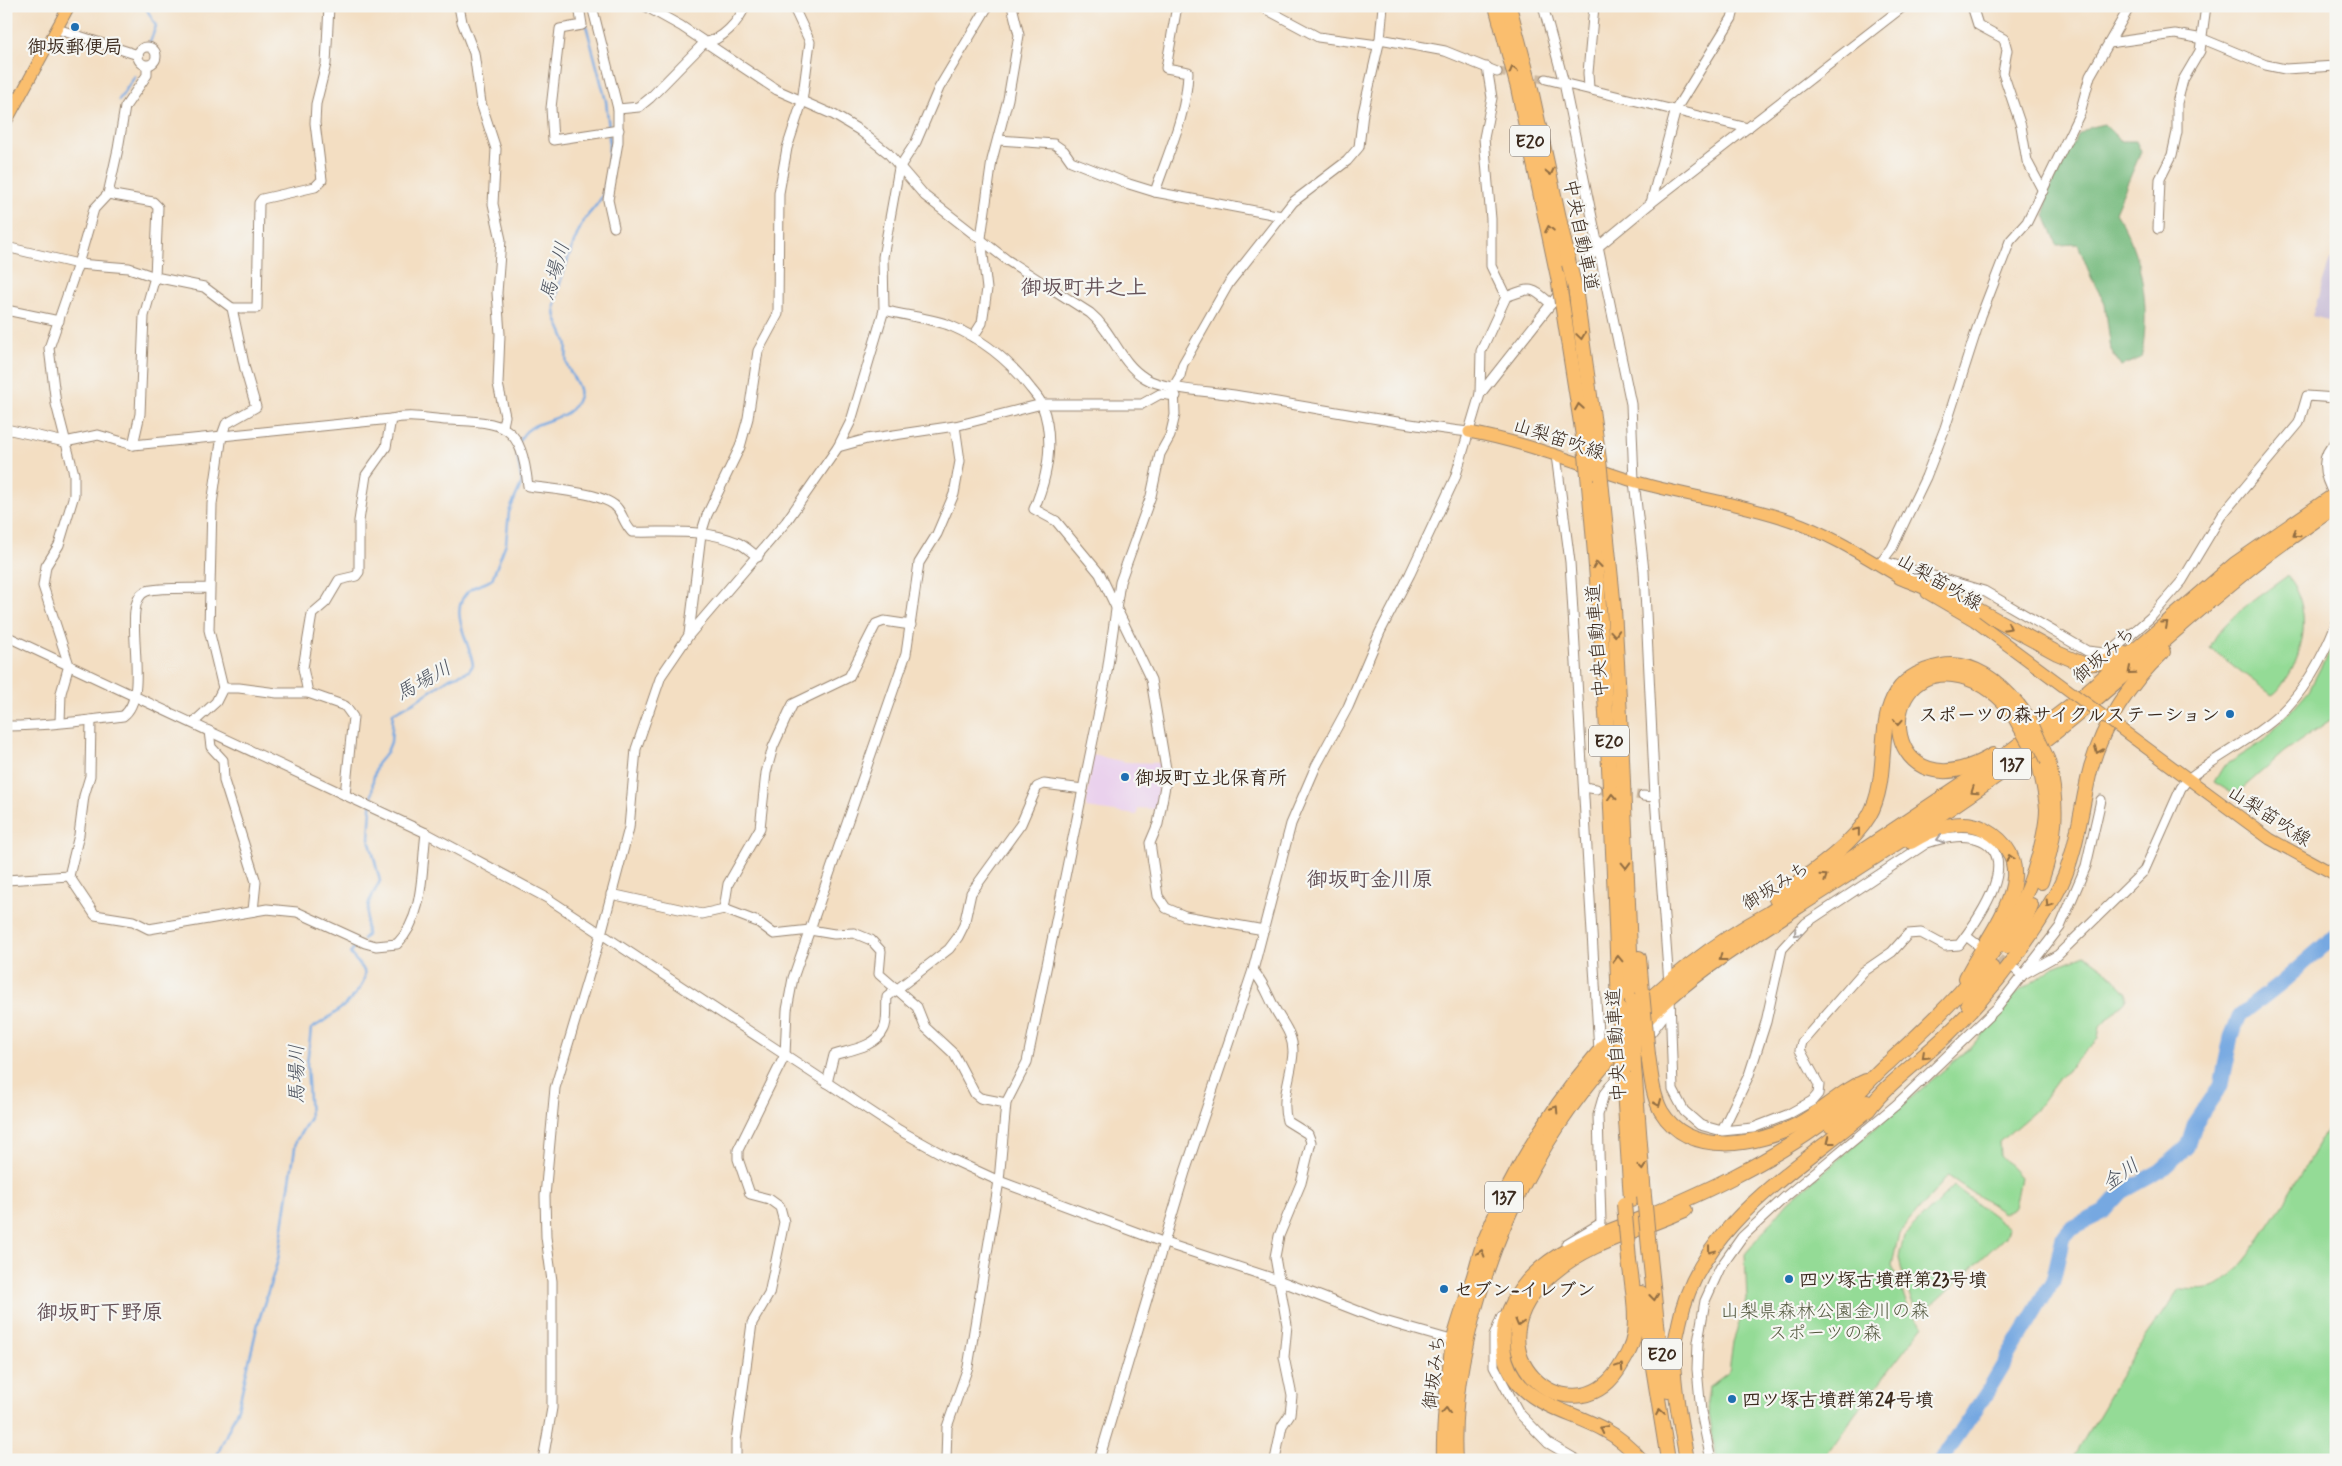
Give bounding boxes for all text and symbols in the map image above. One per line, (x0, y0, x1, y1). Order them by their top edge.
marker: 御坂郵便局 (69, 21, 81, 33)
place label: 御坂郵便局 (27, 35, 123, 60)
one-way arrow (1509, 67, 1519, 75)
road number: E20 (1510, 125, 1550, 156)
one-way arrow (1544, 168, 1555, 177)
street label: 中央自動車道 (1557, 177, 1604, 294)
one-way arrow (1544, 224, 1554, 233)
water label: 馬場川 (534, 239, 577, 304)
district label: 御坂町井之上 (1021, 274, 1147, 302)
one-way arrow (1576, 332, 1586, 341)
one-way arrow (1574, 403, 1584, 411)
street label: 山梨笛吹線 (1509, 413, 1608, 466)
one-way arrow (2292, 528, 2302, 537)
street label: 山梨笛吹線 (1892, 548, 1987, 617)
one-way arrow (1592, 561, 1603, 569)
street label: 中央自動車道 (1581, 583, 1614, 699)
one-way arrow (2003, 621, 2012, 631)
street label: 御坂みち (2067, 621, 2141, 689)
one-way arrow (2160, 621, 2169, 630)
one-way arrow (1610, 629, 1621, 637)
water label: 馬場川 (391, 655, 457, 708)
one-way arrow (2127, 665, 2136, 674)
place label: スポーツの森サイクルステーション (1919, 703, 2220, 728)
marker: スポーツの森サイクルステーション (2224, 708, 2236, 720)
one-way arrow (1893, 718, 1904, 726)
road number: E20 (1589, 726, 1629, 756)
one-way arrow (2094, 745, 2105, 754)
road number: 137 (1993, 749, 2031, 780)
place label: 御坂町立北保育所 (1135, 766, 1287, 791)
marker: 御坂町立北保育所 (1119, 771, 1131, 783)
street label: 山梨笛吹線 (2223, 780, 2316, 853)
one-way arrow (1970, 784, 1979, 794)
one-way arrow (1606, 793, 1617, 801)
one-way arrow (1852, 828, 1861, 837)
one-way arrow (1936, 833, 1944, 843)
one-way arrow (2006, 854, 2016, 863)
street label: 御坂みち (1737, 856, 1814, 917)
one-way arrow (1621, 862, 1631, 869)
district label: 御坂町金川原 (1307, 866, 1433, 894)
one-way arrow (1819, 873, 1828, 883)
one-way arrow (2046, 898, 2056, 907)
one-way arrow (1794, 927, 1803, 936)
one-way arrow (1718, 952, 1728, 961)
one-way arrow (1612, 955, 1623, 963)
street label: 中央自動車道 (1601, 987, 1632, 1103)
water label: 馬場川 (284, 1044, 311, 1104)
one-way arrow (1921, 1050, 1930, 1059)
one-way arrow (1652, 1098, 1662, 1107)
one-way arrow (1549, 1106, 1558, 1115)
one-way arrow (1827, 1135, 1836, 1143)
water label: 金川 (2097, 1153, 2145, 1198)
one-way arrow (1636, 1163, 1647, 1171)
road number: 137 (1485, 1182, 1523, 1212)
one-way arrow (1708, 1244, 1717, 1254)
one-way arrow (1475, 1250, 1485, 1258)
place label: 四ツ塚古墳群第23号墳 (1799, 1268, 1987, 1293)
marker: 四ツ塚古墳群第23号墳 (1783, 1273, 1795, 1285)
place label: セブン-イレブン (1454, 1278, 1596, 1303)
marker: セブン-イレブン (1438, 1283, 1450, 1295)
one-way arrow (1648, 1293, 1659, 1301)
district label: 御坂町下野原 (37, 1299, 163, 1327)
park label: 山梨県森林公園金川の森 スポーツの森 (1720, 1299, 1930, 1346)
one-way arrow (1514, 1318, 1525, 1327)
street label: 御坂みち (1417, 1333, 1451, 1411)
road number: E20 (1642, 1338, 1682, 1370)
one-way arrow (1614, 1363, 1623, 1373)
place label: 四ツ塚古墳群第24号墳 (1742, 1388, 1934, 1413)
marker: 四ツ塚古墳群第24号墳 (1726, 1393, 1738, 1405)
one-way arrow (1440, 1407, 1451, 1415)
one-way arrow (1655, 1407, 1665, 1416)
one-way arrow (1600, 1425, 1609, 1435)

